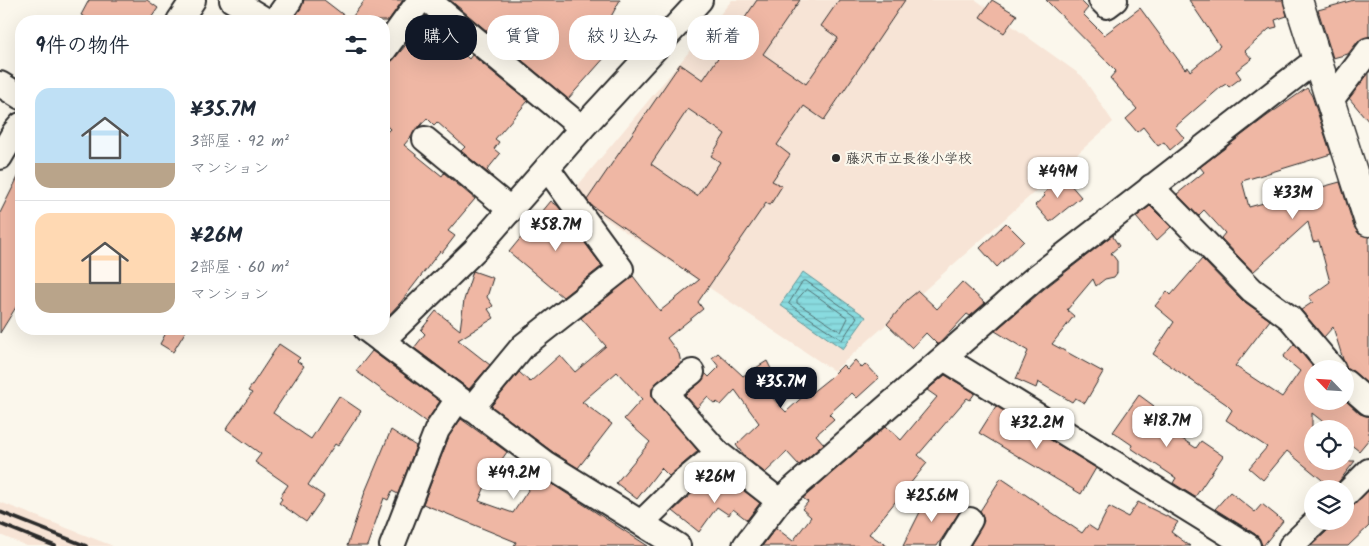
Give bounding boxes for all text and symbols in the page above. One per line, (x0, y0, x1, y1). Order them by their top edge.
chip: 購入 (405, 15, 477, 60)
chip: 賃貸 (487, 15, 559, 60)
chip: 絞り込み (569, 15, 677, 60)
chip: 新着 (687, 15, 759, 60)
text: 9件の物件 (35, 30, 130, 63)
icon: filters (342, 31, 370, 59)
text: ¥35.7M (190, 94, 256, 127)
icon: home (75, 108, 135, 168)
text: 3部屋 · 92 m² (190, 129, 289, 154)
place label: 藤沢市立長後小学校 (846, 148, 972, 170)
marker: 藤沢市立長後小学校 (830, 152, 842, 164)
text: マンション (190, 156, 269, 181)
pin: ¥49M (1028, 156, 1088, 199)
text: ¥49M (1039, 160, 1077, 185)
pin: ¥33M (1263, 178, 1323, 220)
text: ¥33M (1273, 181, 1313, 206)
pin: ¥58.7M (515, 210, 597, 252)
text: ¥58.7M (531, 213, 581, 238)
text: ¥26M (190, 220, 242, 253)
icon: home (75, 233, 135, 293)
text: 2部屋 · 60 m² (190, 255, 289, 280)
text: マンション (190, 282, 269, 307)
north arrow (1304, 360, 1354, 410)
map controls (1304, 360, 1354, 530)
pin: ¥35.7M (740, 366, 822, 409)
text: ¥35.7M (756, 370, 806, 395)
pin: ¥18.7M (1126, 406, 1208, 448)
pin: ¥32.2M (996, 408, 1078, 450)
text: ¥18.7M (1143, 409, 1191, 434)
text: ¥32.2M (1010, 411, 1064, 436)
button: locate (1304, 420, 1354, 470)
pin: ¥49.2M (473, 458, 555, 500)
text: ¥49.2M (488, 461, 540, 486)
pin: ¥26M (685, 462, 745, 504)
text: ¥26M (695, 465, 735, 490)
pin: ¥25.6M (891, 480, 973, 523)
button: layers (1304, 480, 1354, 530)
text: ¥25.6M (906, 484, 958, 509)

